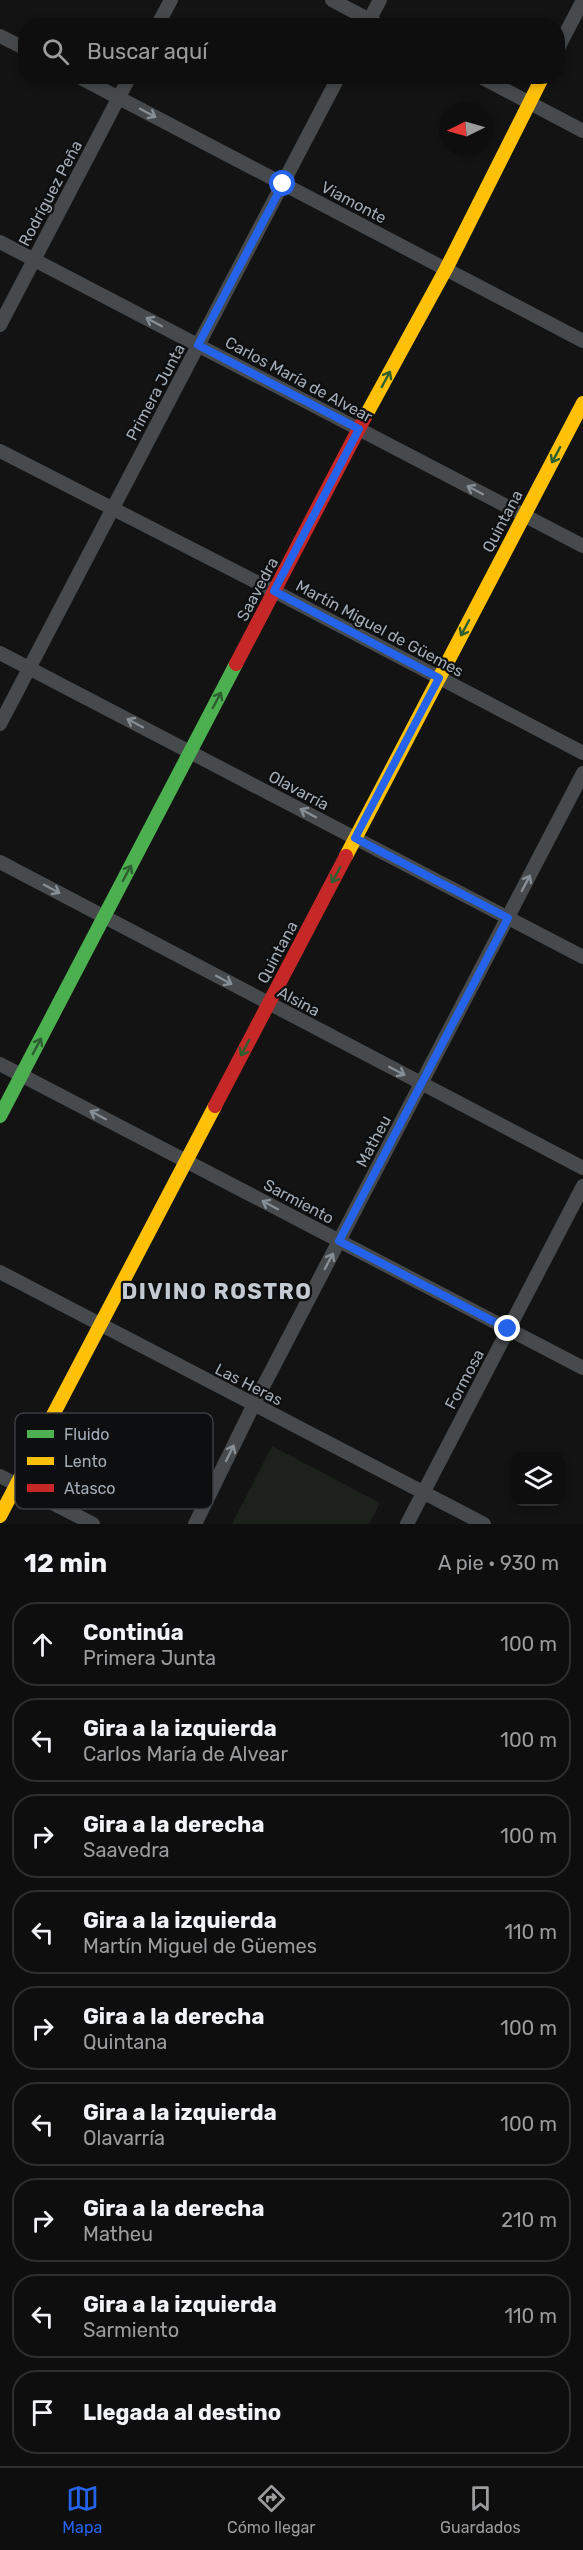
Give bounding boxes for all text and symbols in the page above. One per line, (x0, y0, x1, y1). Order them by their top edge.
search box (18, 18, 565, 84)
icon: search (39, 35, 72, 68)
text: Buscar aquí (87, 38, 208, 65)
north arrow (439, 102, 493, 156)
one-way arrow (138, 108, 156, 119)
street label: Rodríguez Peña (15, 137, 86, 249)
route start (269, 170, 295, 196)
street label: Viamonte (318, 177, 390, 228)
one-way arrow (145, 316, 163, 327)
street label: Carlos María de Alvear (222, 333, 376, 426)
street label: Primera Junta (122, 341, 189, 444)
one-way arrow (380, 371, 392, 388)
one-way arrow (550, 446, 562, 463)
one-way arrow (467, 484, 485, 495)
street label: Quintana (478, 487, 527, 556)
street label: Saavedra (233, 554, 282, 624)
street label: Martín Miguel de Güemes (293, 576, 467, 681)
one-way arrow (459, 619, 471, 636)
one-way arrow (211, 692, 223, 709)
one-way arrow (127, 717, 144, 729)
street label: Olavarría (265, 767, 332, 814)
one-way arrow (299, 807, 317, 818)
one-way arrow (121, 865, 133, 882)
one-way arrow (330, 866, 342, 883)
one-way arrow (520, 875, 532, 892)
one-way arrow (42, 884, 60, 896)
street label: Quintana (253, 918, 302, 987)
one-way arrow (215, 975, 233, 986)
street label: Alsina (274, 982, 323, 1020)
one-way arrow (31, 1038, 43, 1055)
one-way arrow (239, 1038, 250, 1056)
one-way arrow (388, 1065, 405, 1077)
one-way arrow (89, 1109, 107, 1120)
street label: Matheu (352, 1112, 395, 1170)
street label: Sarmiento (260, 1175, 337, 1228)
one-way arrow (262, 1199, 280, 1210)
one-way arrow (324, 1252, 335, 1270)
district label: DIVINO ROSTRO (122, 1278, 312, 1305)
route end (494, 1315, 520, 1341)
street label: Formosa (441, 1346, 488, 1412)
street label: Las Heras (212, 1359, 286, 1410)
legend (15, 1413, 213, 1509)
text: Fluido (64, 1425, 109, 1444)
one-way arrow (225, 1444, 236, 1462)
text: Lento (64, 1452, 107, 1471)
map controls (511, 1452, 565, 1506)
button: layers (511, 1452, 565, 1506)
text: Atasco (64, 1479, 116, 1498)
text: 12 min (24, 1548, 107, 1579)
text: A pie · 930 m (438, 1551, 559, 1575)
text: Continúa (83, 1619, 184, 1646)
icon: ahead (26, 1628, 59, 1661)
text: 100 m (500, 1632, 557, 1656)
text: Primera Junta (83, 1646, 216, 1670)
text: Gira a la izquierda (83, 1715, 277, 1742)
icon: left (26, 1724, 59, 1757)
text: 100 m (500, 1728, 557, 1752)
text: Carlos María de Alvear (83, 1742, 288, 1766)
text: Gira a la derecha (83, 1811, 264, 1838)
icon: right (26, 1820, 59, 1853)
text: 100 m (500, 1824, 557, 1848)
text: Saavedra (83, 1838, 170, 1862)
text: Gira a la izquierda (83, 1907, 277, 1934)
icon: left (26, 1916, 59, 1949)
text: 110 m (505, 1920, 557, 1944)
text: Martín Miguel de Güemes (83, 1934, 317, 1958)
text: Gira a la derecha (83, 2003, 264, 2030)
icon: right (26, 2012, 59, 2045)
text: 100 m (500, 2016, 557, 2040)
text: Quintana (83, 2030, 167, 2054)
text: Gira a la izquierda (83, 2099, 277, 2126)
icon: left (26, 2108, 59, 2141)
text: 100 m (500, 2112, 557, 2136)
text: Olavarría (83, 2126, 165, 2150)
text: Gira a la derecha (83, 2195, 264, 2222)
icon: right (26, 2204, 59, 2237)
text: 210 m (501, 2208, 557, 2232)
text: Matheu (83, 2222, 153, 2246)
text: Gira a la izquierda (83, 2291, 277, 2318)
icon: left (26, 2300, 59, 2333)
text: 110 m (505, 2304, 557, 2328)
text: Sarmiento (83, 2318, 179, 2342)
icon: arrive (26, 2396, 59, 2429)
text: Llegada al destino (83, 2399, 281, 2426)
tab: Mapa (62, 2482, 102, 2537)
tab: Cómo llegar (227, 2482, 315, 2537)
tab: Guardados (440, 2482, 521, 2537)

